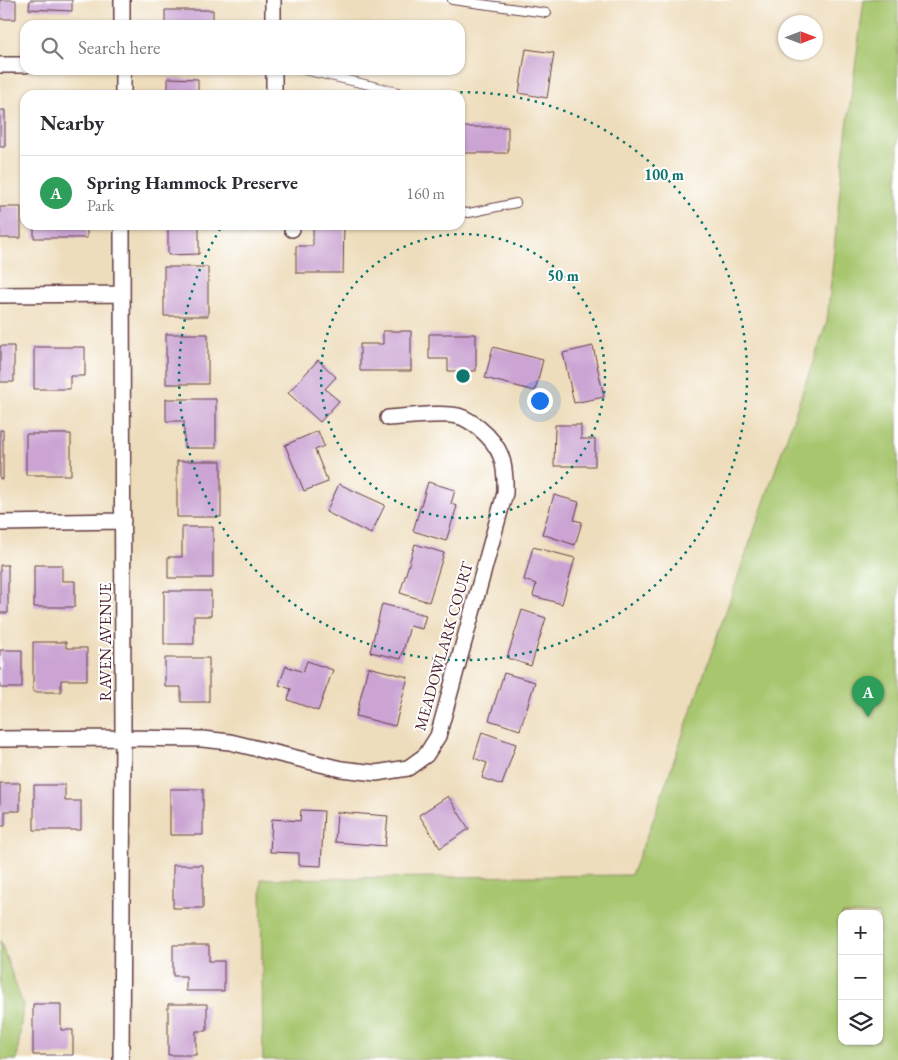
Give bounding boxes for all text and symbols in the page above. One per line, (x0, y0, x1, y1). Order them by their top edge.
north arrow (778, 15, 823, 60)
search box (20, 20, 465, 75)
icon: search (38, 34, 66, 62)
text: Search here (78, 35, 160, 60)
text: Nearby (40, 109, 104, 136)
text: 100 m (644, 165, 684, 184)
text: Spring Hammock Preserve (87, 170, 298, 195)
text: A (50, 183, 62, 204)
text: 160 m (406, 183, 445, 204)
text: Park (87, 195, 114, 216)
text: 50 m (547, 266, 579, 285)
centre of rings (454, 367, 472, 385)
your location (527, 388, 553, 414)
street label: MEADOWLARK COURT (409, 559, 478, 733)
street label: RAVEN AVENUE (95, 583, 116, 701)
pin: A (852, 676, 884, 717)
map controls (838, 910, 883, 1045)
button: + (838, 910, 883, 955)
button: − (838, 955, 883, 1000)
button: layers (838, 1000, 883, 1045)

